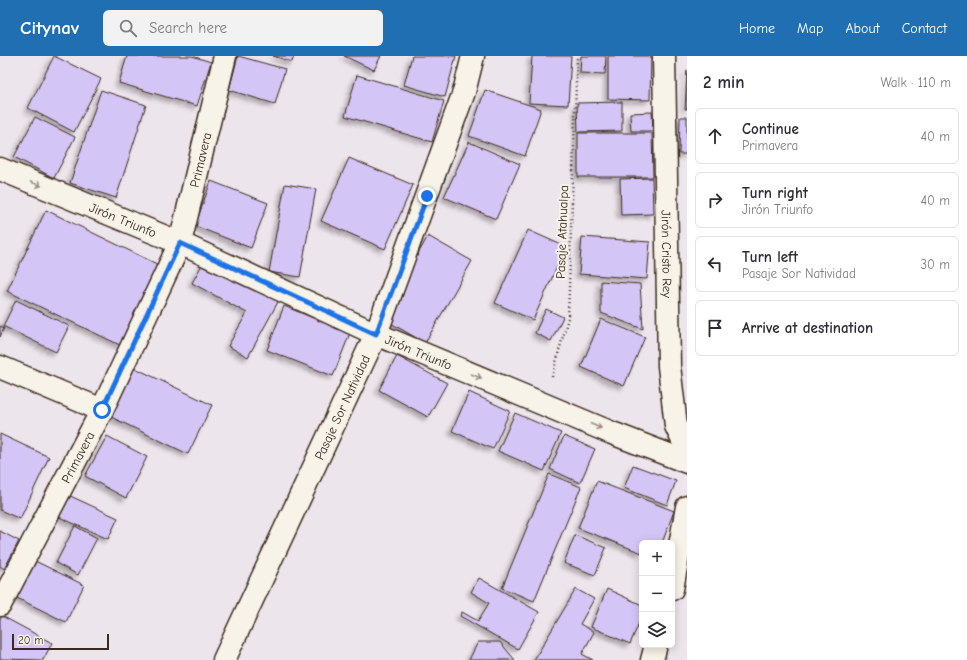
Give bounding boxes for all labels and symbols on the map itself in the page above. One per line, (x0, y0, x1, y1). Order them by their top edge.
street label: Primavera (186, 131, 214, 189)
one-way arrow (30, 180, 42, 188)
street label: Pasaje Atahualpa (553, 185, 571, 279)
route end (418, 187, 436, 205)
street label: Jirón Triunfo (87, 199, 159, 240)
street label: Jirón Cristo Rey (659, 210, 675, 298)
street label: Jirón Triunfo (383, 331, 455, 373)
street label: Pasaje Sor Natividad (311, 352, 373, 462)
one-way arrow (469, 373, 481, 380)
route start (93, 401, 111, 419)
one-way arrow (589, 423, 601, 430)
street label: Primavera (58, 429, 97, 485)
scale bar (12, 632, 109, 651)

